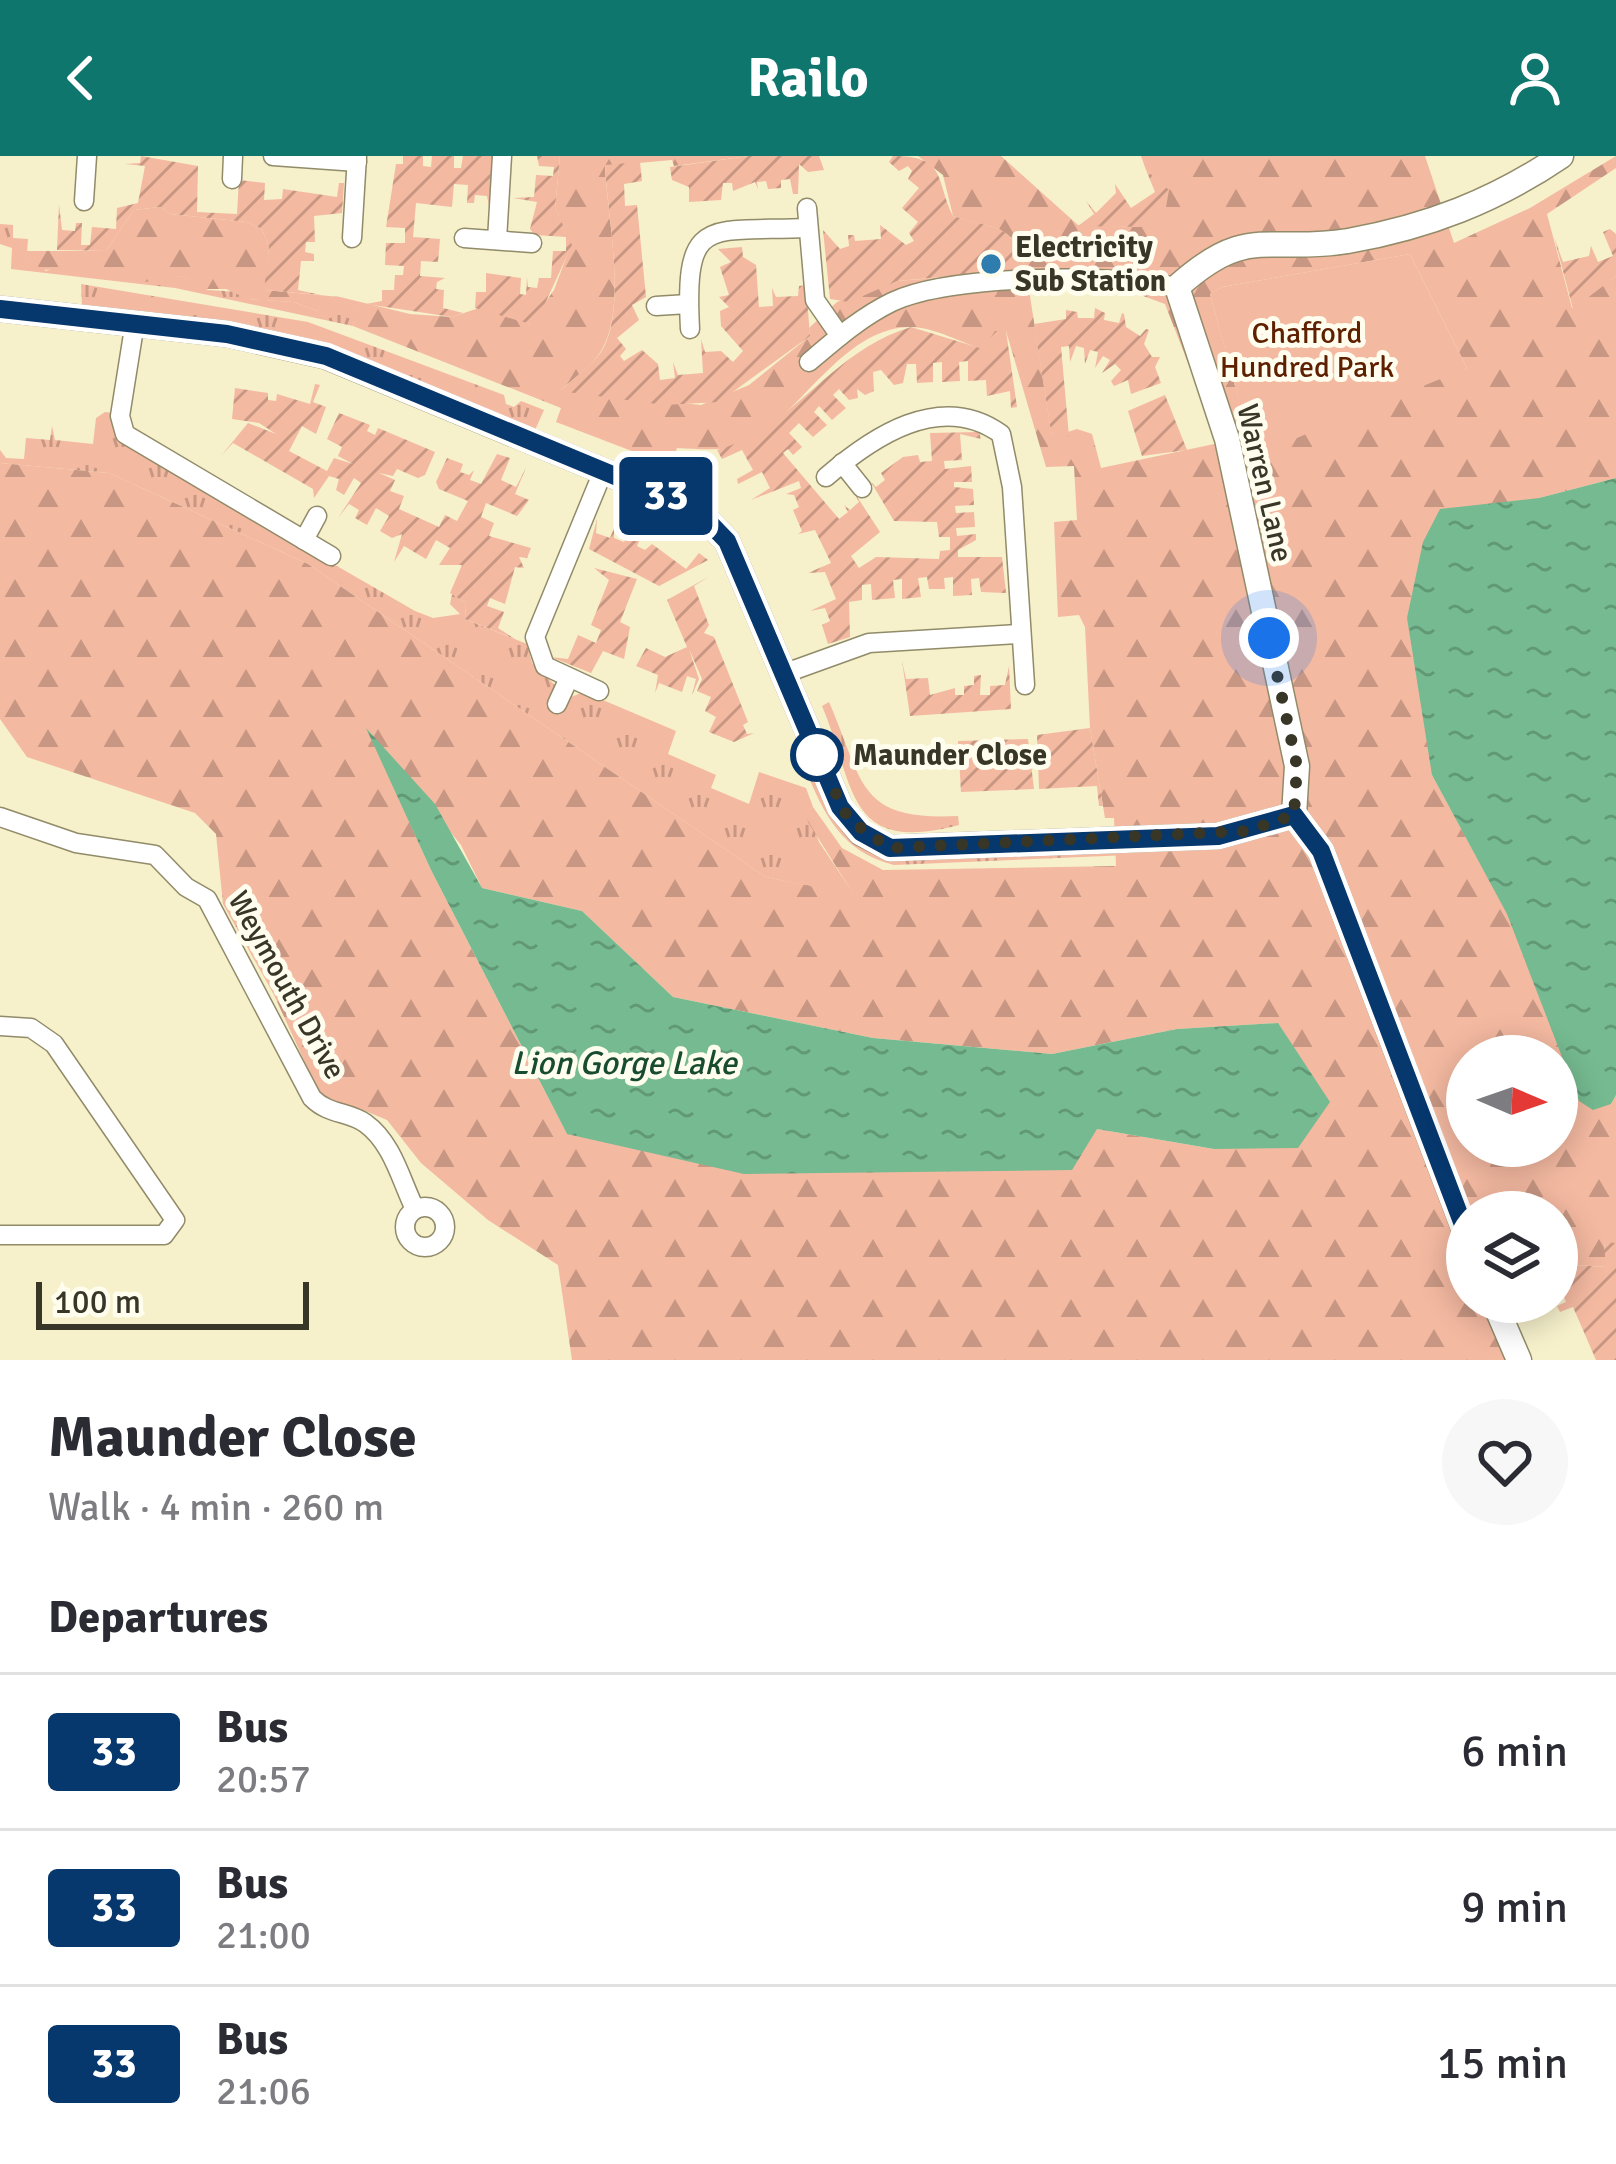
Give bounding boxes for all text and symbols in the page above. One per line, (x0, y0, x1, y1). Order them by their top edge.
icon: back (48, 45, 114, 111)
text: Railo (747, 45, 869, 112)
icon: person (1502, 45, 1568, 111)
place label: Electricity Sub Station (1015, 229, 1166, 300)
marker: Electricity Sub Station (978, 251, 1004, 277)
park label: Chafford Hundred Park (1220, 315, 1394, 386)
street label: Warren Lane (1228, 400, 1301, 566)
line badge: 33 (612, 457, 720, 535)
text: 33 (643, 470, 689, 521)
your location (1239, 608, 1299, 668)
marker: Maunder Close (792, 730, 842, 780)
place label: Maunder Close (853, 737, 1047, 774)
street label: Weymouth Drive (220, 885, 354, 1086)
north arrow (1446, 1035, 1578, 1167)
map controls (1446, 1035, 1578, 1323)
water label: Lion Gorge Lake (511, 1043, 738, 1084)
button: layers (1446, 1191, 1578, 1323)
scale bar (36, 1276, 309, 1329)
text: 100 m (54, 1282, 141, 1323)
button: heart (1442, 1399, 1568, 1525)
text: Maunder Close (48, 1402, 417, 1473)
text: Walk · 4 min · 260 m (48, 1483, 384, 1531)
text: Departures (48, 1590, 268, 1645)
text: Bus (216, 1700, 288, 1755)
text: 6 min (1461, 1724, 1568, 1779)
text: 33 (91, 1726, 137, 1777)
text: 20:57 (216, 1755, 311, 1803)
text: Bus (216, 1856, 288, 1911)
text: 9 min (1461, 1880, 1568, 1935)
text: 33 (91, 1882, 137, 1933)
text: 21:00 (216, 1911, 311, 1959)
text: Bus (216, 2012, 288, 2067)
text: 15 min (1437, 2036, 1568, 2091)
text: 33 (91, 2038, 137, 2089)
text: 21:06 (216, 2067, 311, 2115)

